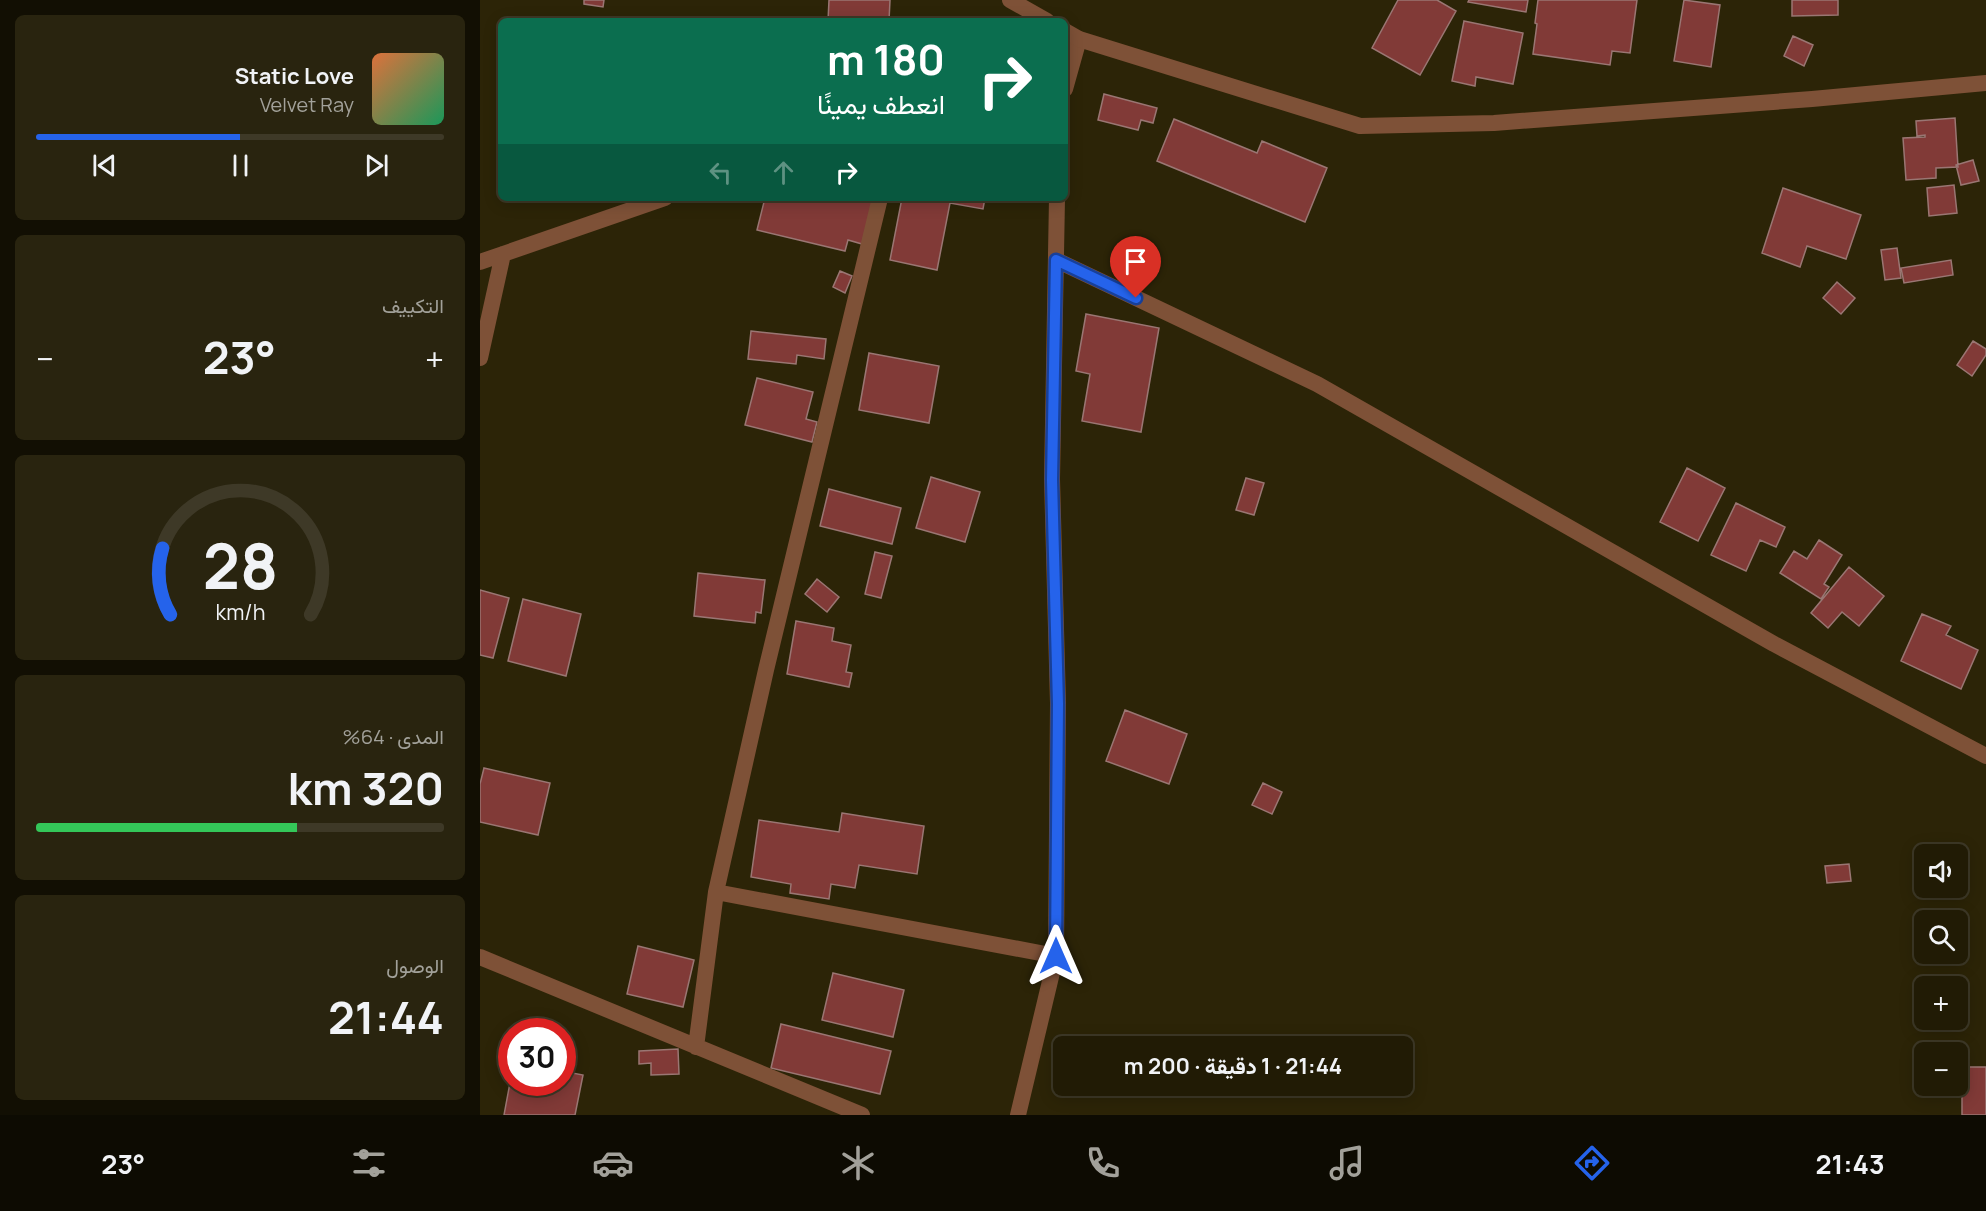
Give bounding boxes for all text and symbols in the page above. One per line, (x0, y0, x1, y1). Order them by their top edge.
text: 180 m (827, 30, 945, 88)
icon: right (966, 42, 1044, 120)
text: Static Love (235, 61, 354, 91)
text: انعطف يمينًا (817, 85, 945, 122)
text: Velvet Ray (260, 91, 354, 118)
icon: previous (88, 149, 121, 182)
icon: pause (224, 149, 257, 182)
icon: next (360, 149, 393, 182)
icon: left (704, 156, 737, 189)
icon: ahead (767, 156, 800, 189)
icon: right (830, 156, 863, 189)
pin (1110, 236, 1161, 298)
icon: arrive (1119, 245, 1152, 278)
text: التكييف (382, 292, 444, 319)
text: 23° (203, 326, 276, 388)
text: − (36, 336, 54, 381)
text: + (425, 336, 444, 381)
text: 28 (202, 522, 278, 608)
text: km/h (215, 597, 265, 626)
text: المدى · 64% (343, 723, 444, 750)
text: 320 km (288, 757, 444, 819)
map controls (1914, 844, 1968, 1096)
button: sound (1914, 844, 1968, 898)
button: search (1914, 910, 1968, 964)
position arrow (1024, 924, 1088, 988)
text: الوصول (386, 952, 444, 979)
button: + (1914, 976, 1968, 1030)
text: 21:44 (328, 986, 444, 1048)
speed limit sign: 30 (498, 1018, 576, 1096)
button: − (1914, 1042, 1968, 1096)
text: 21:44 · 1 دقيقة · 200 m (1124, 1051, 1342, 1081)
icon: filters (348, 1142, 390, 1184)
icon: car (592, 1142, 634, 1184)
icon: climate (837, 1142, 879, 1184)
icon: phone (1082, 1142, 1124, 1184)
icon: music (1326, 1142, 1368, 1184)
icon: directions (1571, 1142, 1613, 1184)
text: 23° (101, 1145, 145, 1182)
text: 21:43 (1815, 1145, 1885, 1182)

